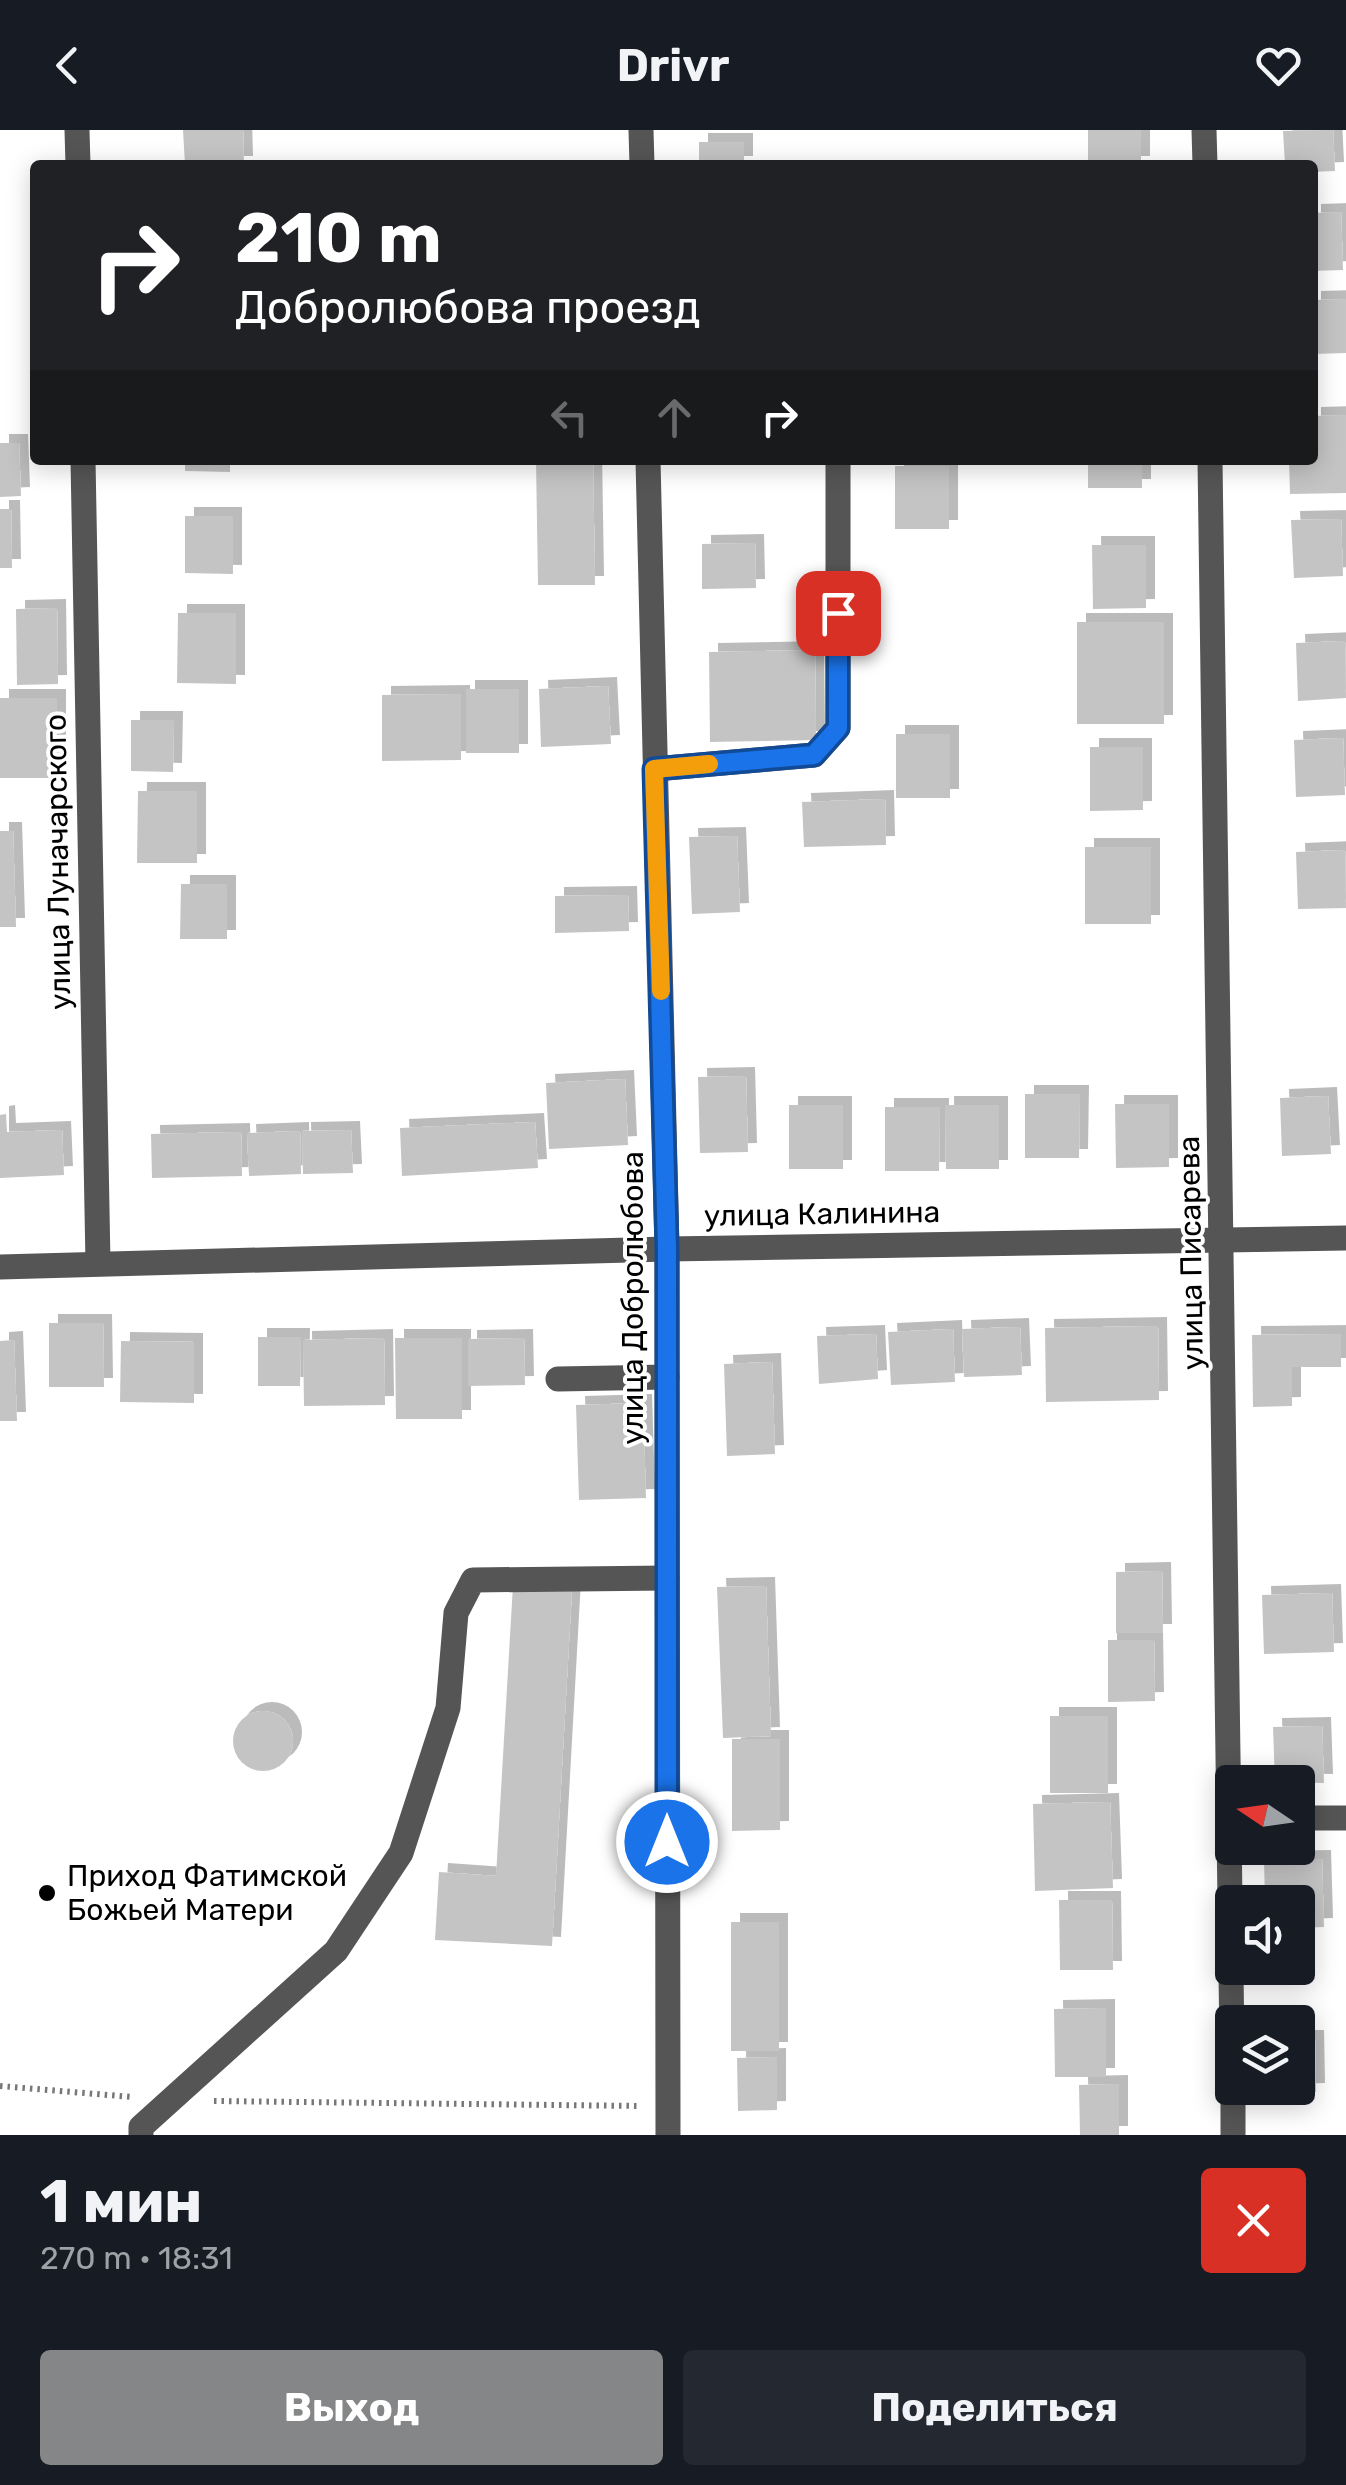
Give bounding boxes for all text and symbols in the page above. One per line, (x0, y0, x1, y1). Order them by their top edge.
icon: back (40, 38, 95, 93)
icon: heart (1251, 38, 1306, 93)
text: Drivr (617, 39, 729, 92)
text: 210 m (235, 197, 442, 280)
icon: right (70, 200, 200, 330)
text: Добролюбова проезд (235, 281, 701, 334)
icon: left (542, 390, 597, 445)
icon: ahead (647, 390, 702, 445)
icon: right (752, 390, 807, 445)
pin (796, 571, 881, 656)
icon: arrive (811, 586, 866, 641)
street label: улица Луначарского (37, 714, 79, 1010)
street label: улица Писарева (1171, 1135, 1211, 1371)
street label: улица Добролюбова (615, 1151, 651, 1445)
street label: улица Калинина (703, 1194, 941, 1234)
north arrow (1215, 1765, 1315, 1865)
map controls (1215, 1765, 1315, 2105)
position arrow (615, 1790, 719, 1894)
place label: Приход Фатимской Божьей Матери (67, 1858, 347, 1928)
marker: Приход Фатимской Божьей Матери (36, 1882, 58, 1904)
button: sound (1215, 1885, 1315, 1985)
button: layers (1215, 2005, 1315, 2105)
text: 1 мин (40, 2166, 203, 2237)
button: close (1201, 2168, 1306, 2273)
text: 270 m · 18:31 (40, 2239, 233, 2277)
button: Выход (40, 2350, 663, 2465)
button: Поделиться (683, 2350, 1306, 2465)

